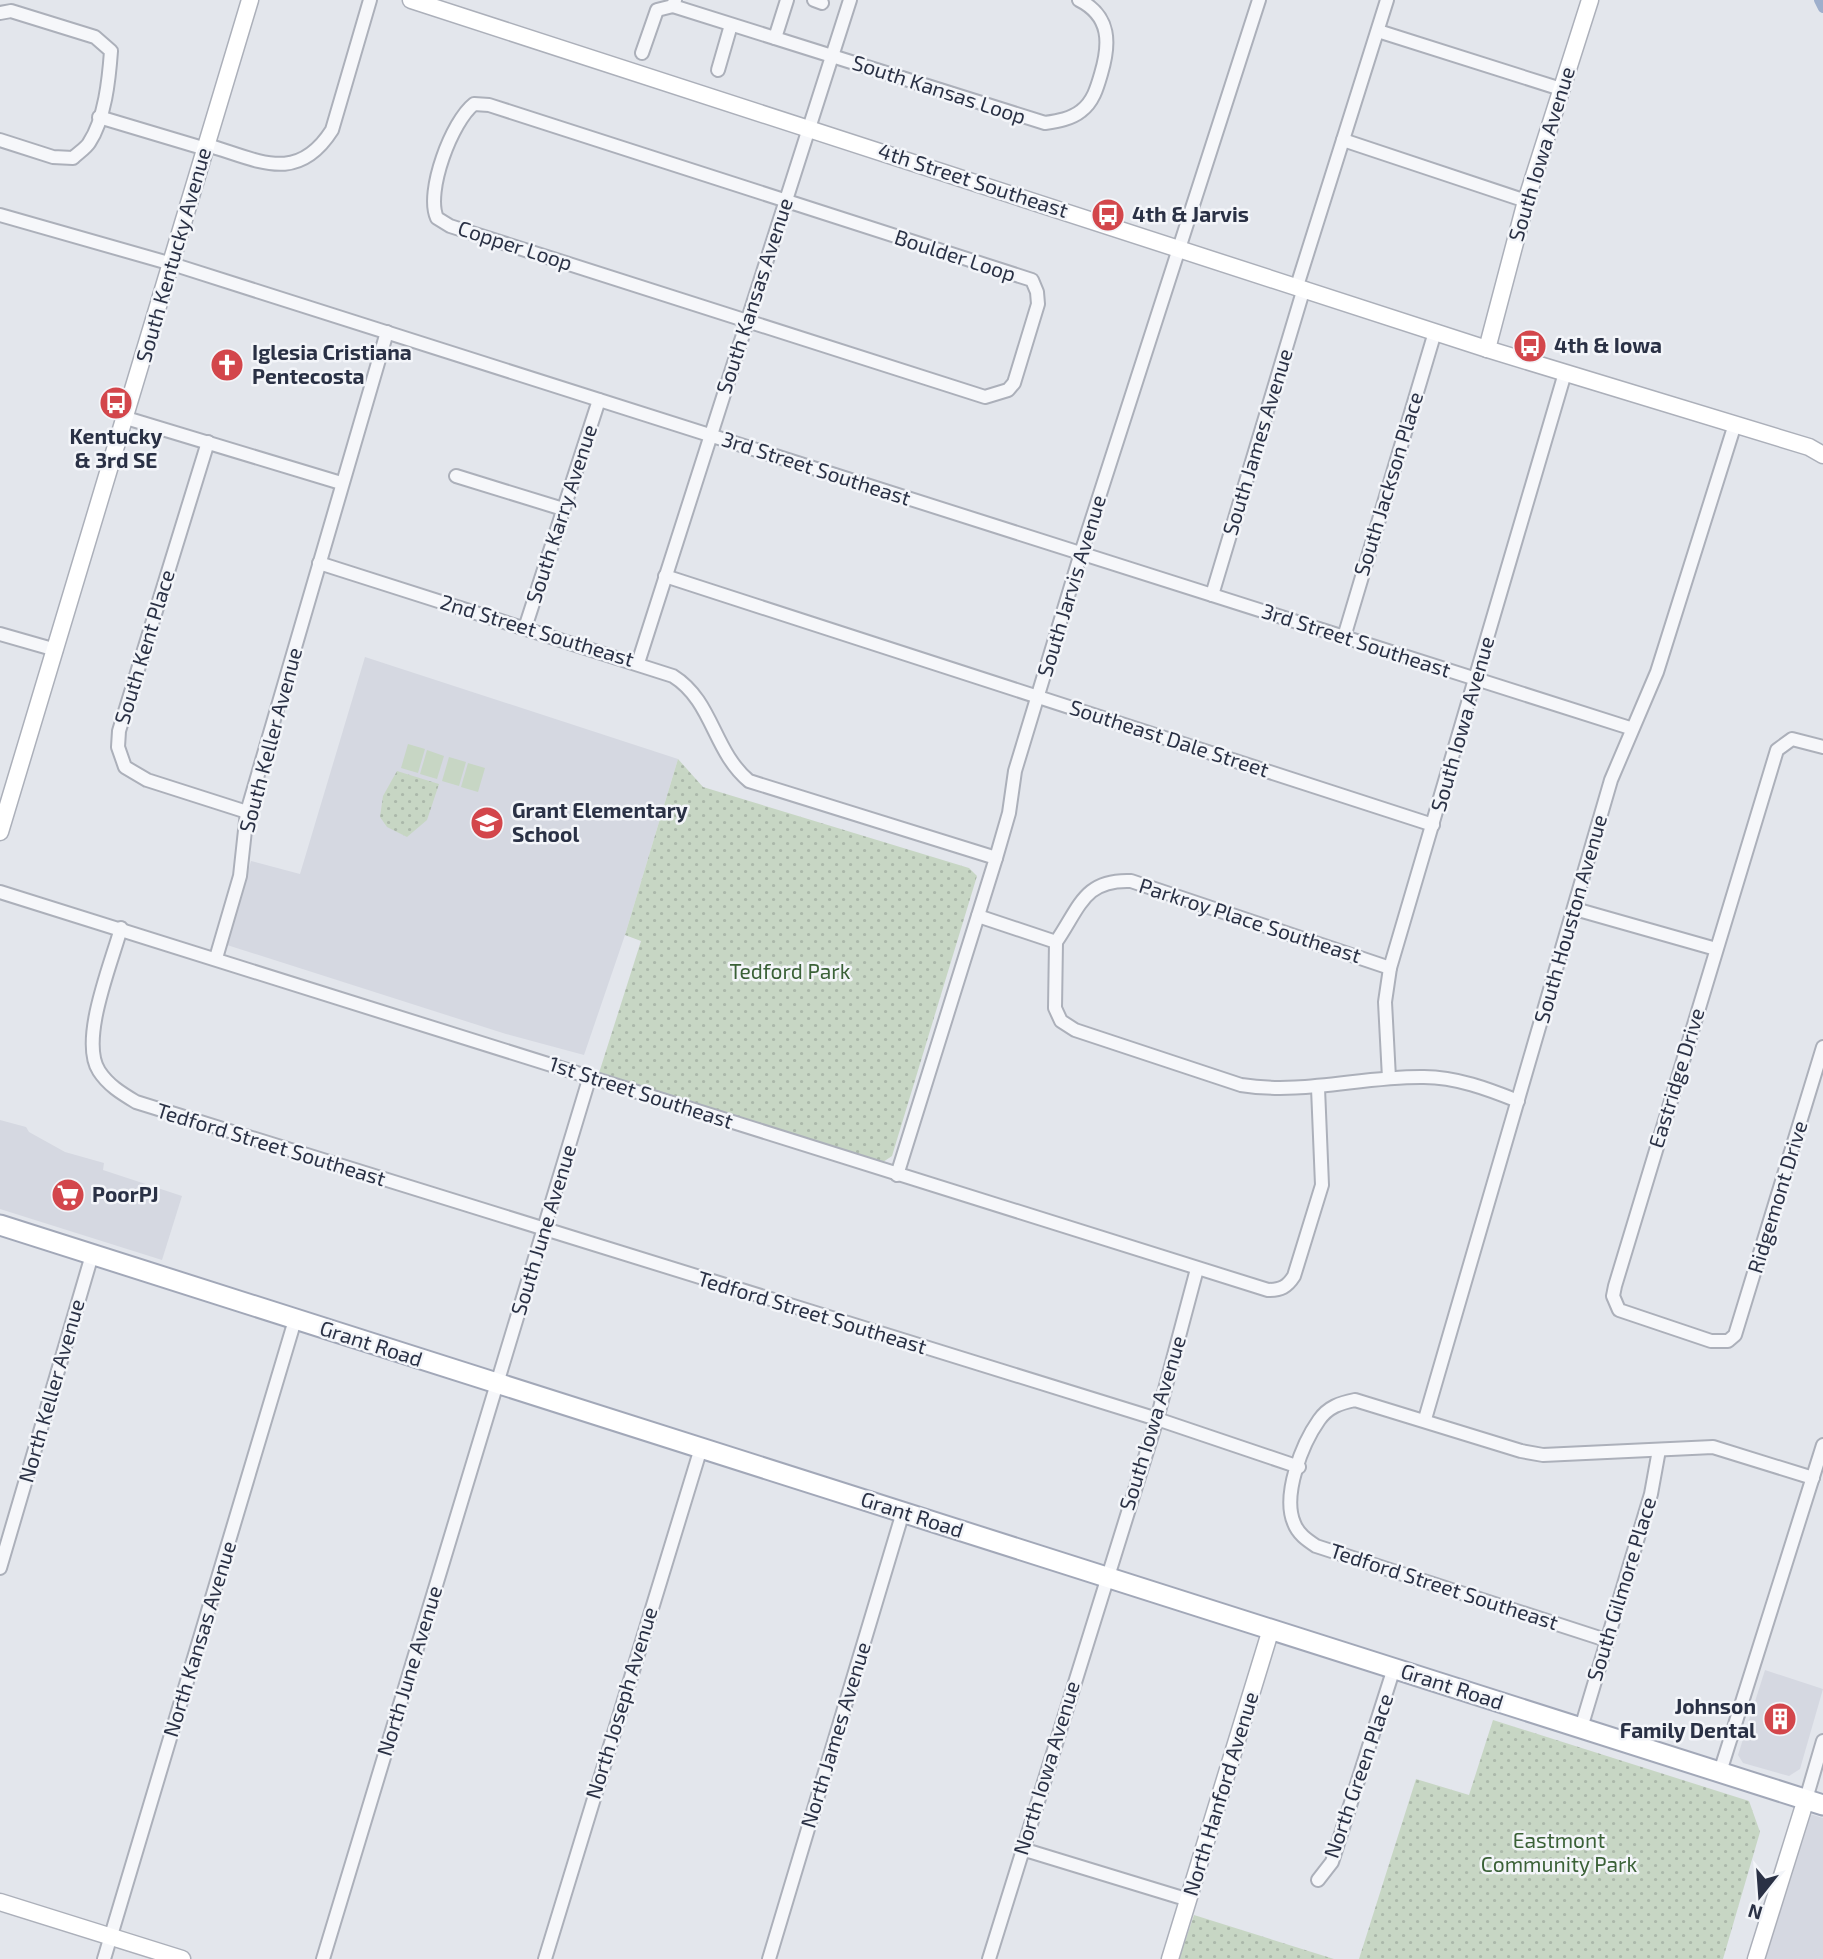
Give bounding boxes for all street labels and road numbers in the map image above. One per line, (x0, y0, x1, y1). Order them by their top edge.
street label: South Kansas Loop (850, 49, 1029, 128)
street label: South Iowa Avenue (1502, 63, 1579, 244)
street label: 4th Street Southeast (875, 137, 1072, 222)
street label: South Kentucky Avenue (130, 144, 215, 365)
street label: South Kansas Avenue (710, 195, 797, 396)
street label: Copper Loop (455, 214, 576, 275)
street label: Boulder Loop (892, 223, 1019, 286)
street label: South James Avenue (1216, 345, 1297, 538)
street label: South Jackson Place (1348, 389, 1427, 578)
street label: South Karry Avenue (520, 421, 601, 606)
street label: 3rd Street Southeast (719, 425, 914, 510)
street label: South Jarvis Avenue (1031, 492, 1110, 679)
street label: South Kent Place (108, 566, 179, 727)
street label: 2nd Street Southeast (438, 588, 637, 671)
street label: 3rd Street Southeast (1259, 597, 1454, 682)
street label: South Iowa Avenue (1425, 633, 1499, 814)
street label: South Keller Avenue (233, 644, 306, 835)
street label: Southeast Dale Street (1067, 694, 1272, 782)
street label: South Houston Avenue (1528, 811, 1611, 1026)
street label: Parkroy Place Southeast (1136, 872, 1365, 967)
street label: Eastridge Drive (1642, 1005, 1709, 1151)
street label: 1st Street Southeast (546, 1050, 737, 1133)
street label: Tedford Street Southeast (154, 1097, 389, 1190)
street label: Ridgemont Drive (1741, 1117, 1812, 1276)
street label: South June Avenue (505, 1141, 580, 1318)
street label: Tedford Street Southeast (695, 1265, 930, 1358)
street label: North Keller Avenue (12, 1296, 89, 1485)
street label: Grant Road (317, 1314, 426, 1371)
street label: South Iowa Avenue (1113, 1332, 1190, 1513)
street label: Grant Road (858, 1485, 967, 1542)
street label: South Gilmore Place (1581, 1493, 1660, 1684)
street label: Tedford Street Southeast (1327, 1537, 1562, 1634)
street label: North Kansas Avenue (157, 1538, 240, 1740)
street label: North June Avenue (371, 1582, 446, 1759)
street label: North Joseph Avenue (579, 1603, 662, 1802)
street label: North James Avenue (794, 1639, 875, 1831)
street label: Grant Road (1398, 1657, 1507, 1714)
street label: North Iowa Avenue (1007, 1677, 1084, 1858)
street label: North Hanford Avenue (1177, 1688, 1263, 1899)
street label: North Green Place (1318, 1690, 1397, 1861)

